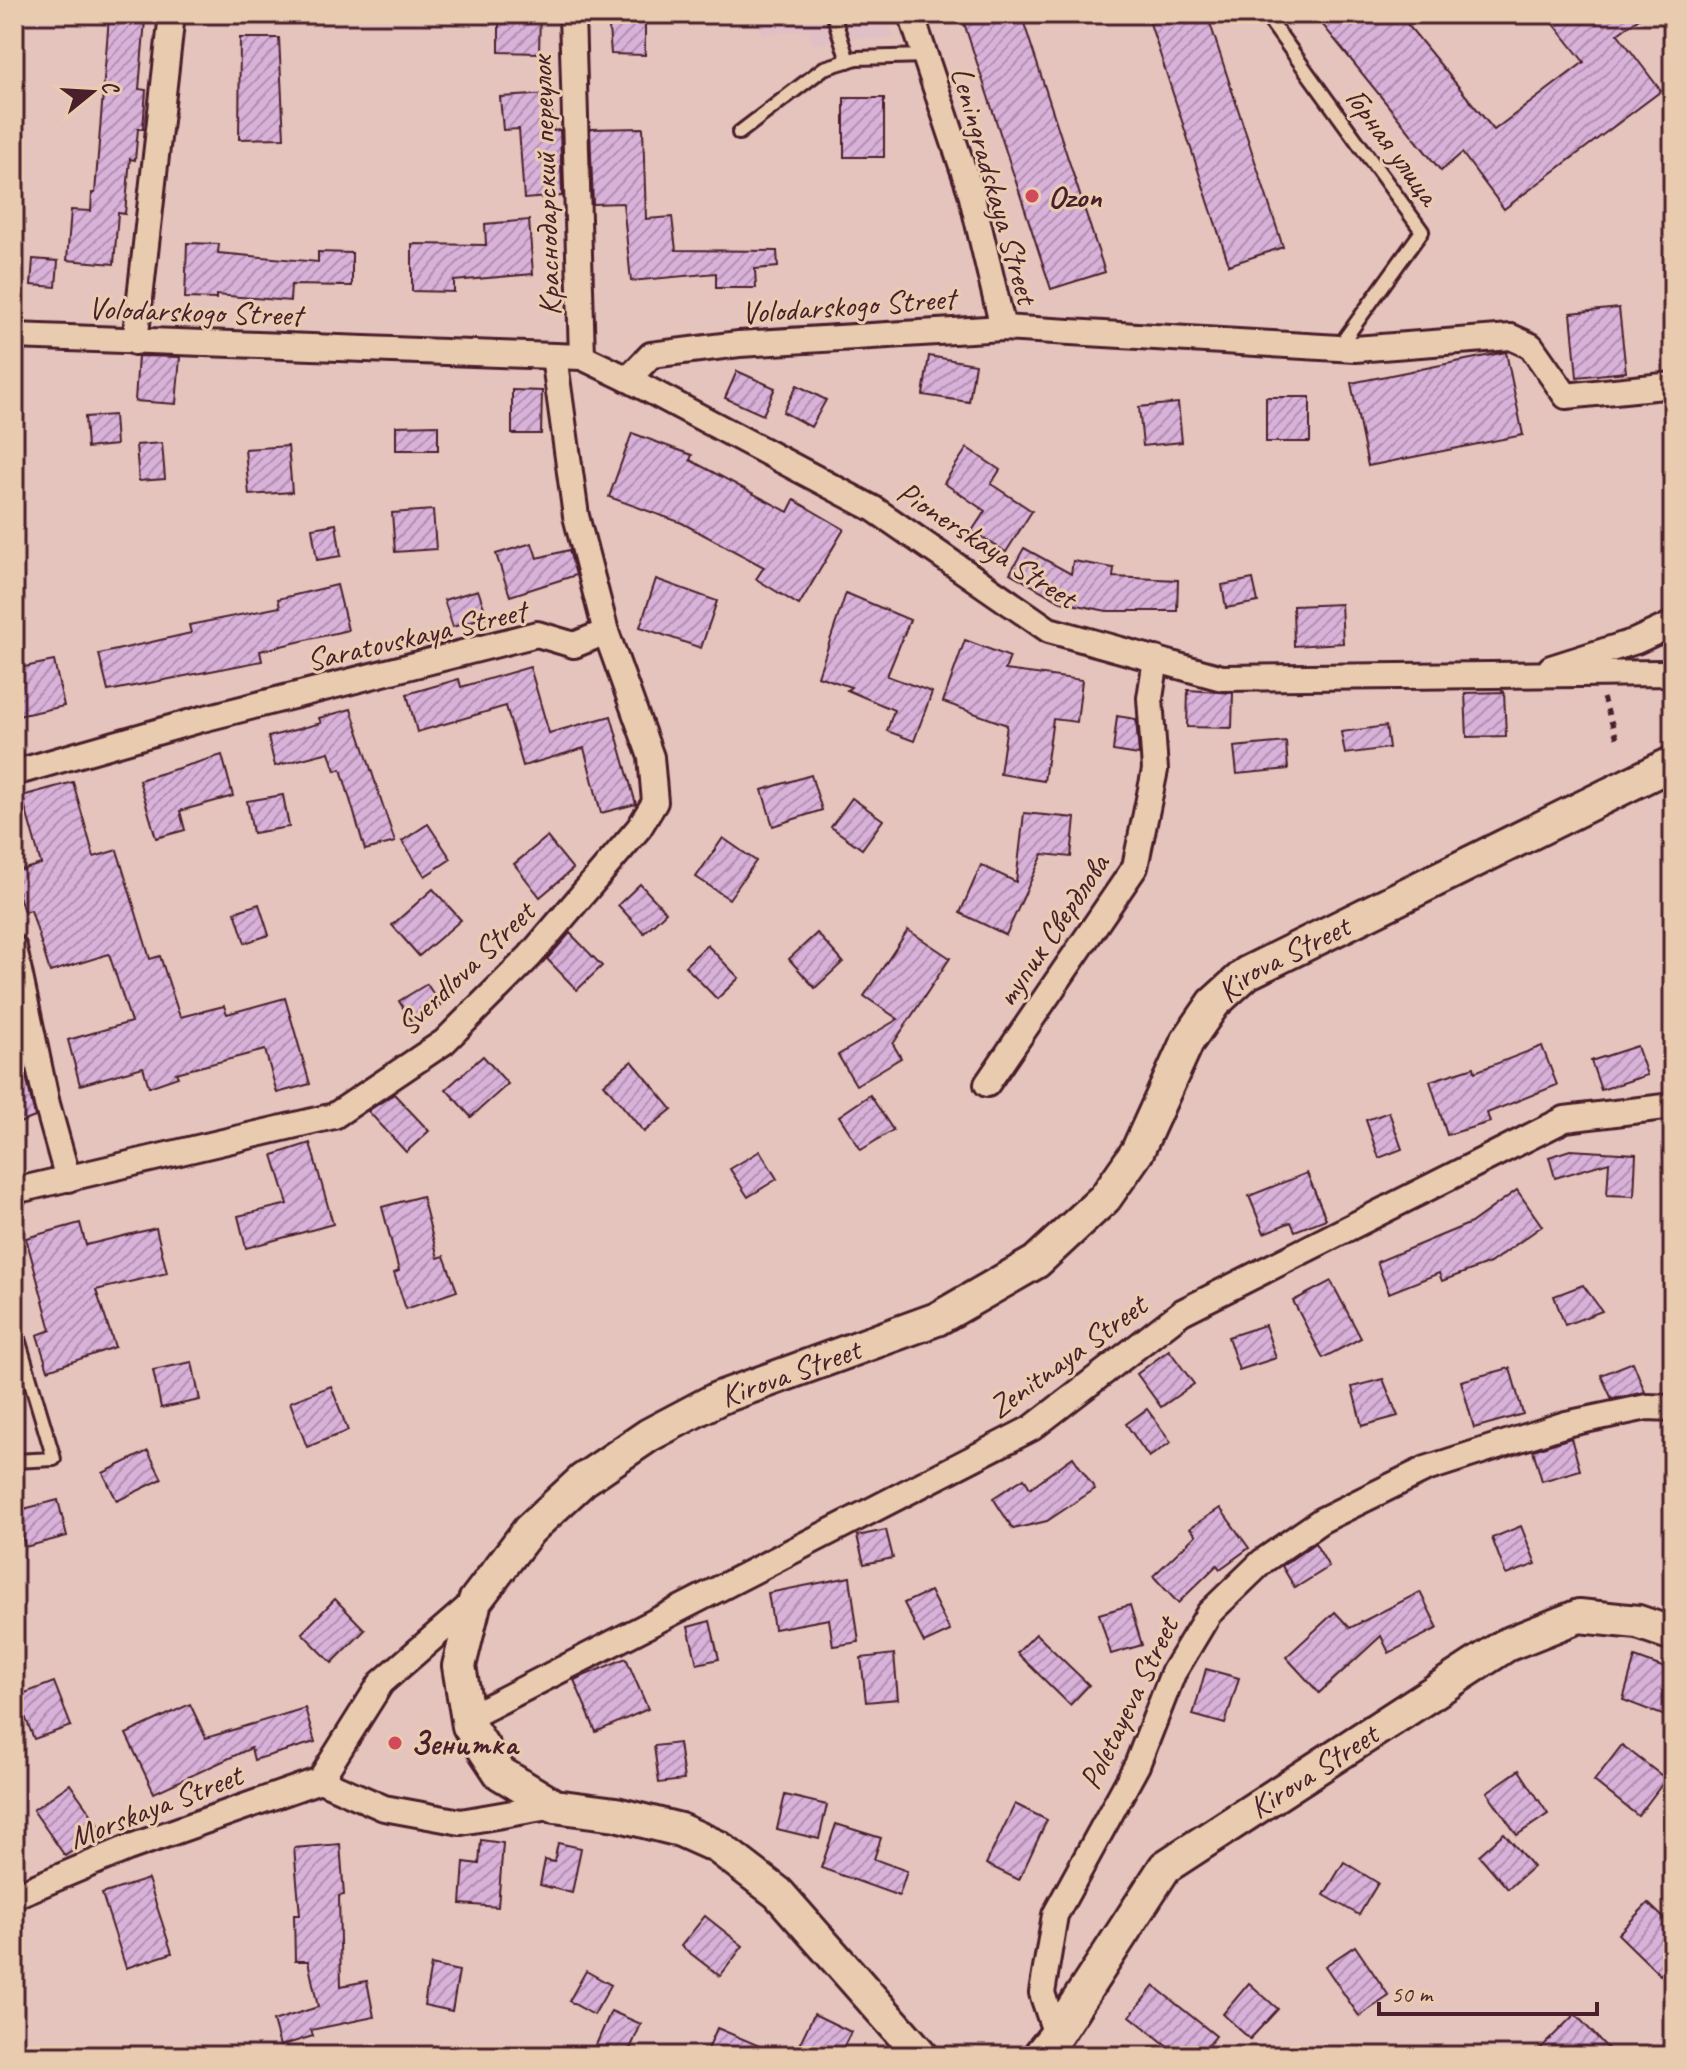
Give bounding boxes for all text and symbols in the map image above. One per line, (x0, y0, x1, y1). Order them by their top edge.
north arrow (52, 52, 132, 132)
street label: Краснодарский переулок (520, 52, 571, 317)
street label: Leningradskaya Street (941, 62, 1049, 312)
text: С (95, 77, 126, 99)
street label: Горная улица (1336, 79, 1451, 215)
place label: Ozon (1048, 176, 1103, 217)
marker: Ozon (1023, 187, 1041, 205)
street label: Volodarskogo Street (740, 277, 961, 333)
street label: Volodarskogo Street (87, 287, 307, 336)
street label: Pionerskaya Street (889, 471, 1087, 620)
street label: Saratovskaya Street (302, 589, 534, 681)
street label: тупик Свердлова (986, 844, 1120, 1015)
street label: Sverdlova Street (388, 890, 545, 1044)
street label: Kirova Street (1208, 904, 1359, 1012)
street label: Zenitnaya Street (980, 1283, 1157, 1428)
street label: Kirova Street (715, 1327, 869, 1417)
street label: Poletayeva Street (1069, 1607, 1189, 1796)
street label: Kirova Street (1241, 1712, 1388, 1828)
place label: Зенитка (411, 1723, 520, 1764)
marker: Зенитка (386, 1734, 404, 1752)
street label: Morskaya Street (63, 1753, 251, 1858)
scale bar (1379, 1966, 1597, 2016)
text: 50 m (1391, 1979, 1434, 2009)

